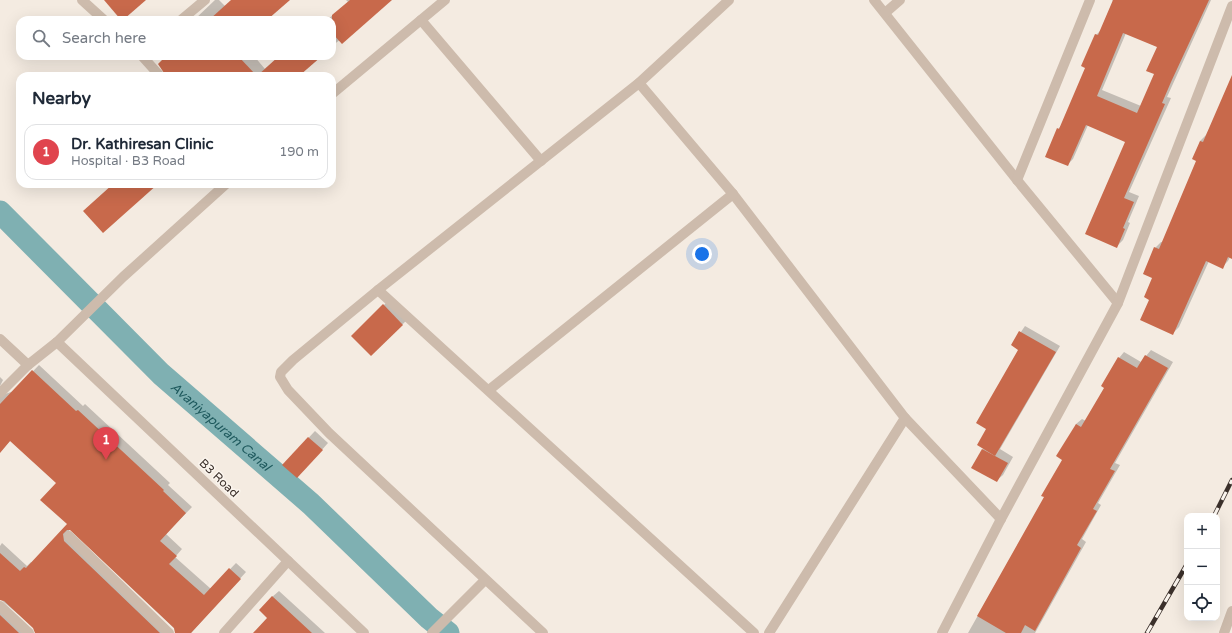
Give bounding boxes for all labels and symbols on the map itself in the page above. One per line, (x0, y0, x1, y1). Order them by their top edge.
your location (692, 244, 712, 264)
water label: Avaniyapuram Canal (167, 379, 275, 476)
pin: 1 (93, 427, 119, 460)
street label: B3 Road (196, 456, 242, 500)

